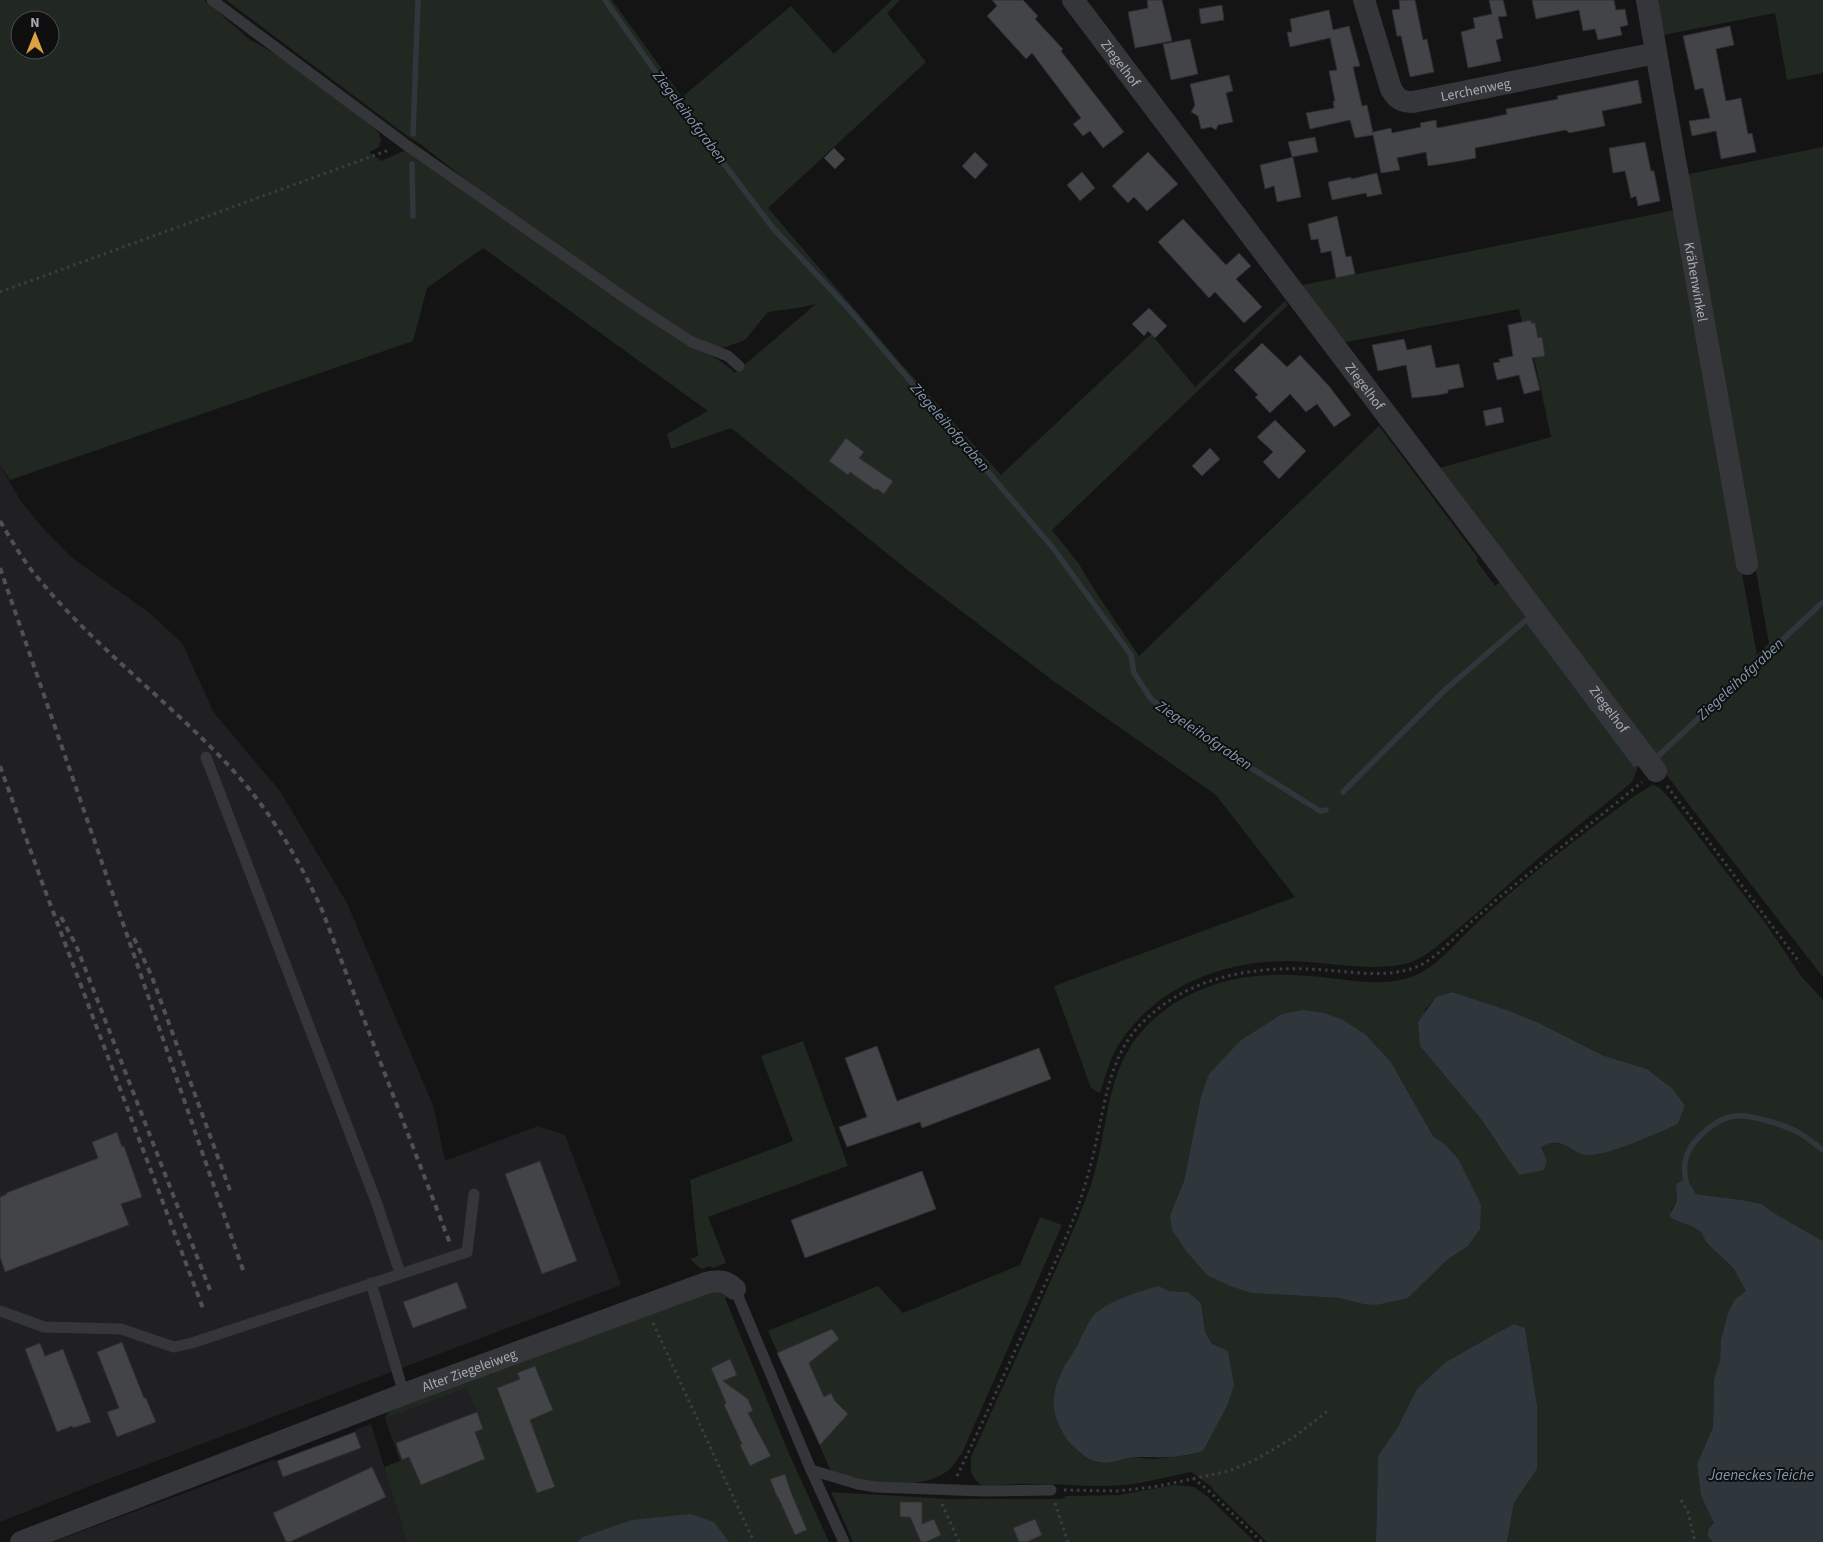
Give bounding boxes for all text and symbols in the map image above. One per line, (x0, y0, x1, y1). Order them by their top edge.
north arrow (10, 10, 60, 60)
text: N (30, 13, 40, 33)
street label: Ziegelhof (1095, 36, 1145, 92)
water label: Ziegeleihofgraben (647, 66, 732, 168)
street label: Lerchenweg (1439, 74, 1512, 107)
street label: Krähenwinkel (1678, 241, 1712, 324)
street label: Ziegelhof (1340, 359, 1389, 415)
water label: Ziegeleihofgraben (904, 378, 994, 476)
water label: Ziegeleihofgraben (1692, 633, 1788, 726)
street label: Ziegelhof (1584, 682, 1633, 738)
water label: Ziegeleihofgraben (1151, 695, 1256, 775)
street label: Alter Ziegeleiweg (419, 1344, 520, 1398)
water label: Jaeneckes Teiche (1707, 1465, 1814, 1486)

